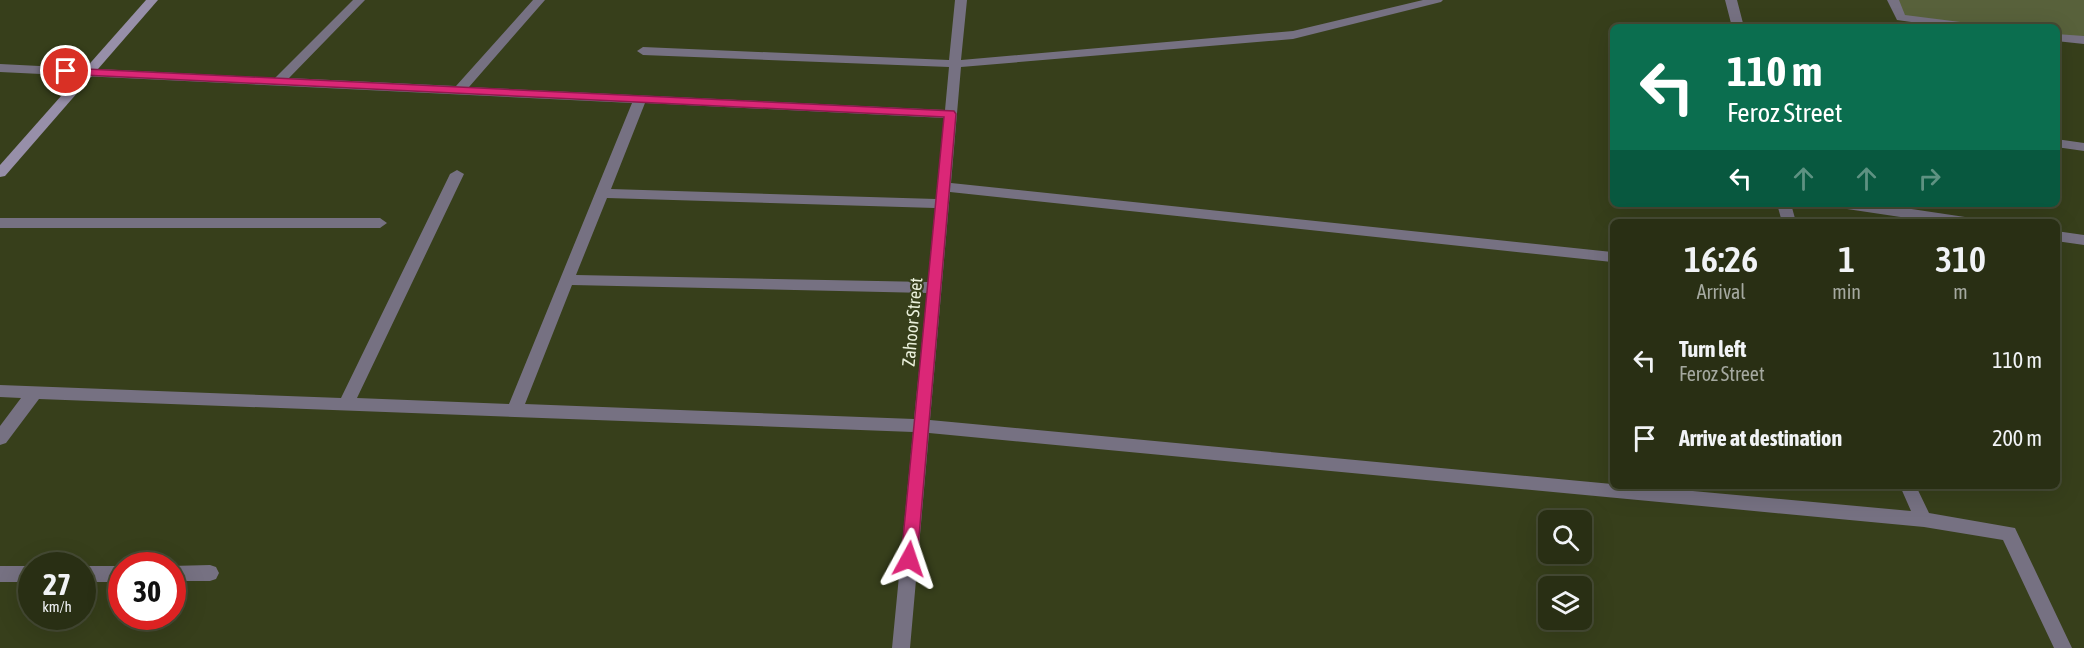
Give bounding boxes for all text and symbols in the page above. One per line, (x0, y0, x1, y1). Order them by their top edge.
pin (40, 45, 91, 96)
text: 110 m (1727, 47, 1822, 95)
icon: left (1628, 48, 1706, 126)
icon: arrive (49, 54, 82, 87)
text: Feroz Street (1727, 97, 1843, 128)
icon: left (1724, 162, 1757, 195)
icon: ahead (1787, 162, 1820, 195)
icon: ahead (1850, 162, 1883, 195)
icon: right (1913, 162, 1946, 195)
text: 16:26 (1684, 238, 1758, 280)
text: 1 (1838, 238, 1855, 280)
text: 310 (1935, 238, 1986, 280)
street label: Zahoor Street (898, 277, 926, 367)
text: Arrival (1697, 280, 1746, 303)
text: min (1832, 280, 1861, 303)
text: m (1953, 280, 1968, 303)
text: Turn left (1679, 336, 1746, 362)
icon: left (1628, 344, 1661, 377)
text: 110 m (1992, 347, 2042, 373)
text: Feroz Street (1679, 362, 1765, 385)
icon: arrive (1628, 422, 1661, 455)
text: Arrive at destination (1679, 425, 1842, 451)
text: 200 m (1992, 425, 2042, 451)
map controls (1538, 510, 1592, 630)
button: search (1538, 510, 1592, 564)
position arrow (877, 527, 941, 591)
speed limit sign: 30 (108, 552, 186, 630)
text: 27 (43, 567, 71, 601)
button: layers (1538, 576, 1592, 630)
text: km/h (42, 598, 72, 615)

